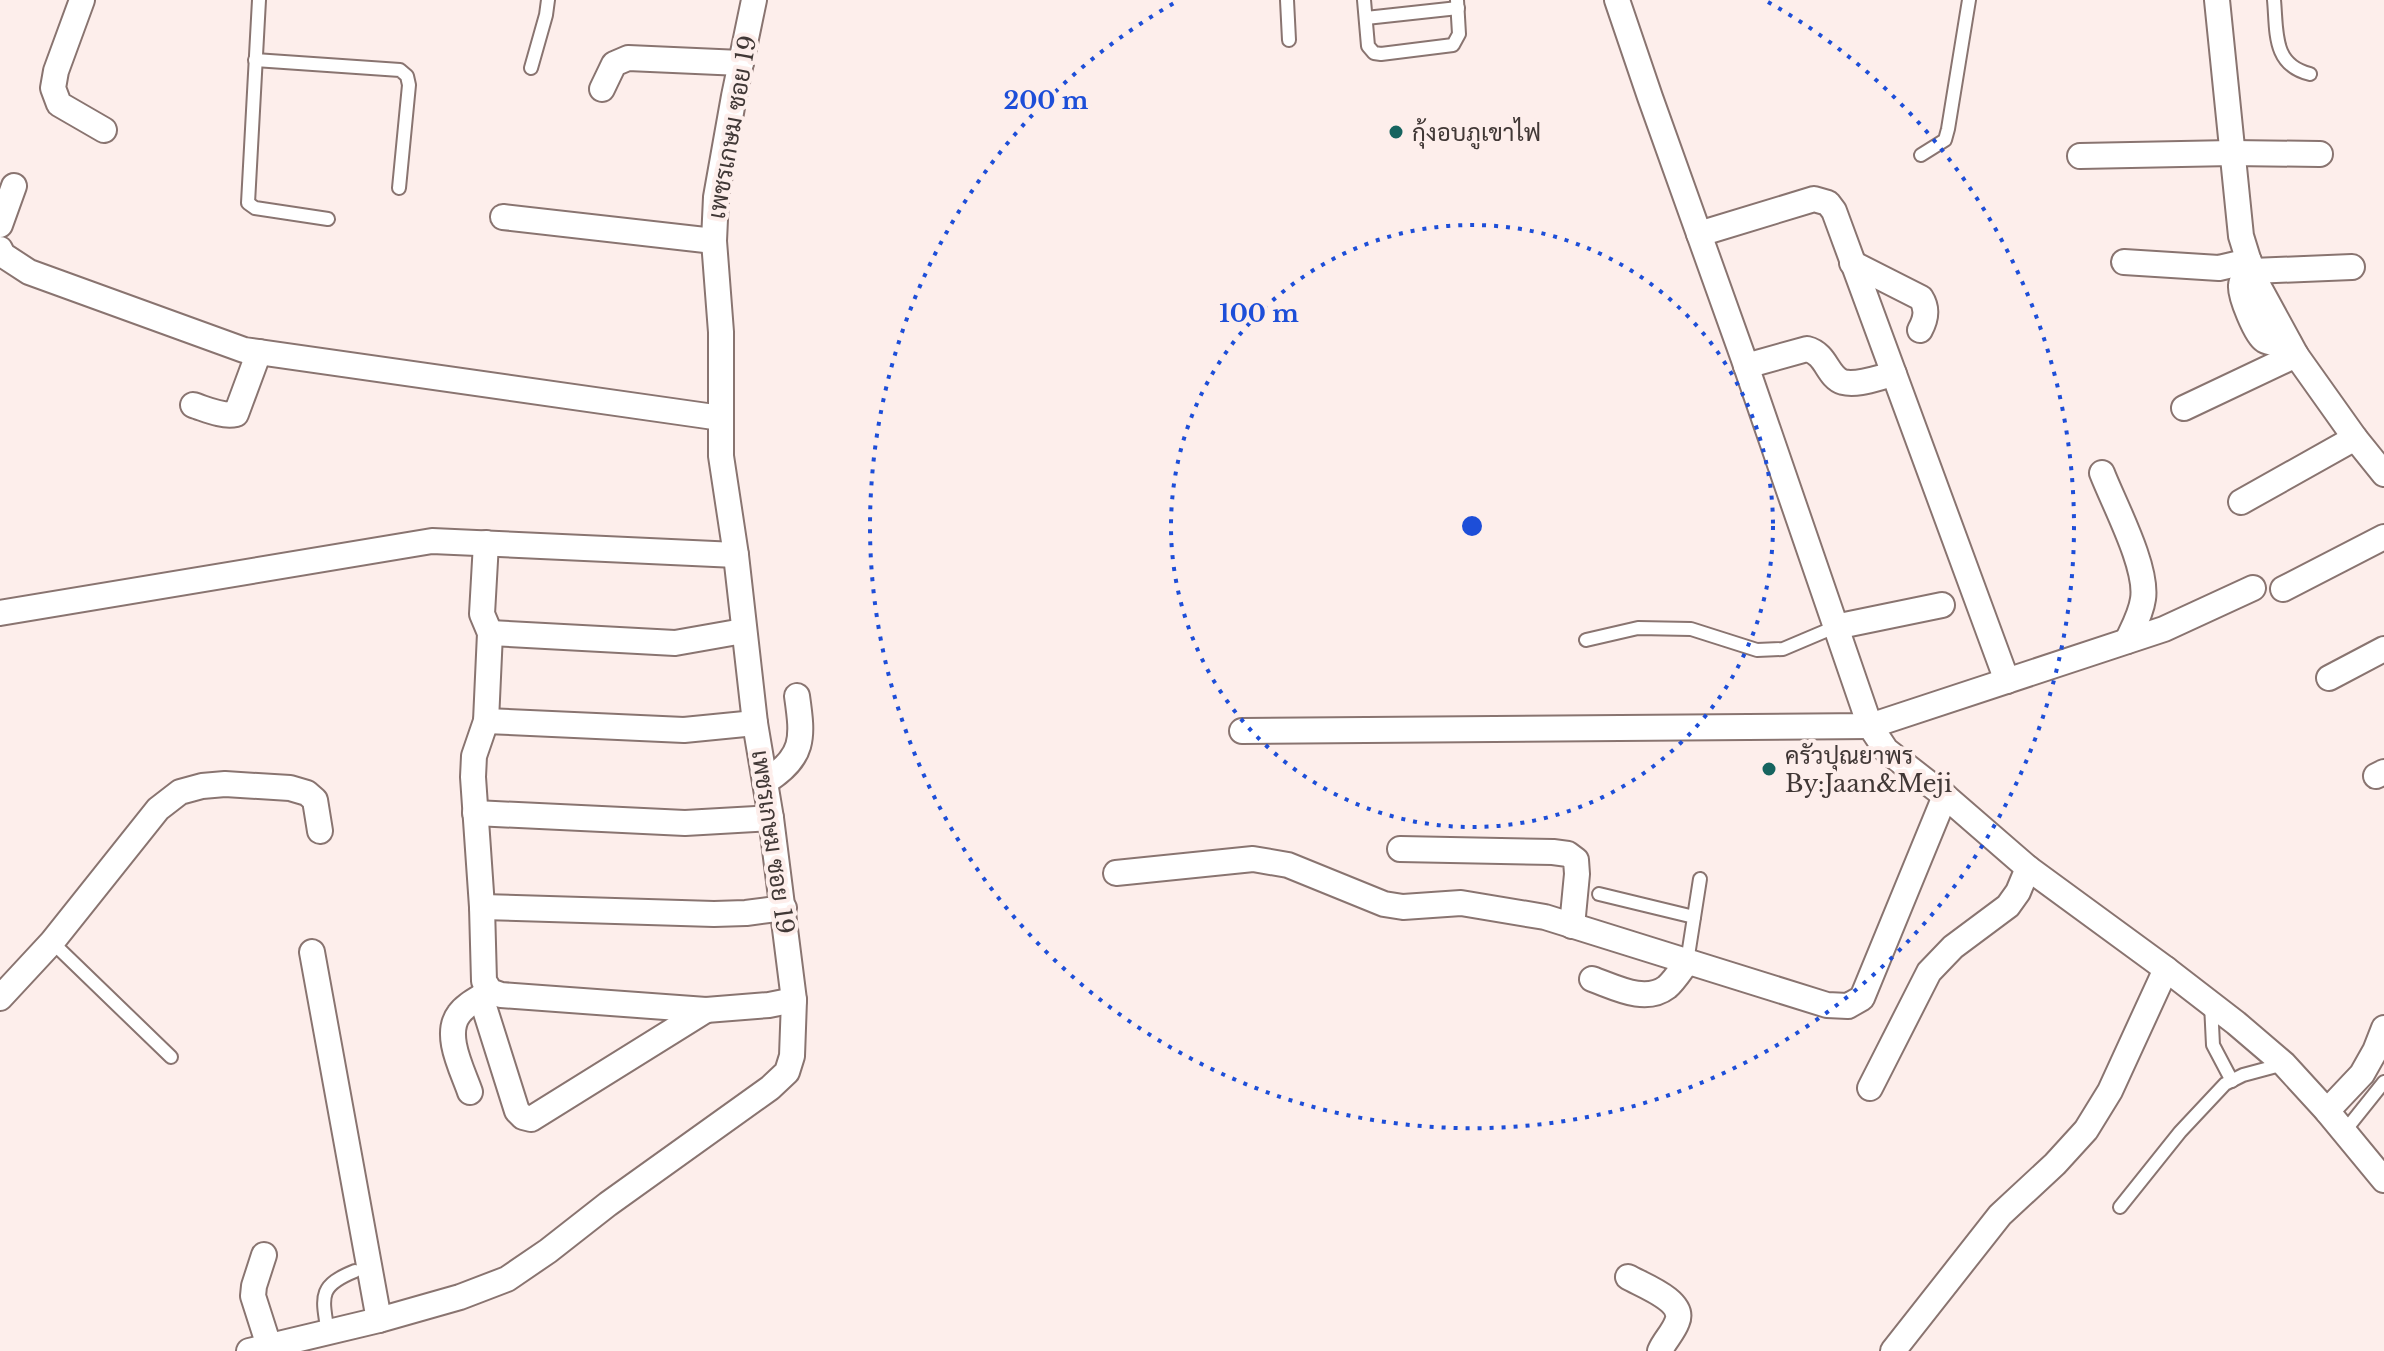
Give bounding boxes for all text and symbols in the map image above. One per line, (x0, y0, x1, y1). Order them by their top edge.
street label: เพชรเกษม ซอย 19 (702, 33, 762, 221)
text: 200 m (1004, 86, 1089, 115)
place label: กุ้งอบภูเขาไฟ (1412, 117, 1541, 150)
marker: กุ้งอบภูเขาไฟ (1387, 123, 1405, 141)
text: 100 m (1219, 299, 1299, 328)
centre of rings (1458, 512, 1486, 540)
place label: ครัวปุณยาพร By:Jaan&Meji (1785, 741, 1952, 798)
street label: เพชรเกษม ซอย 19 (746, 748, 800, 936)
marker: ครัวปุณยาพร By:Jaan&Meji (1760, 760, 1778, 778)

